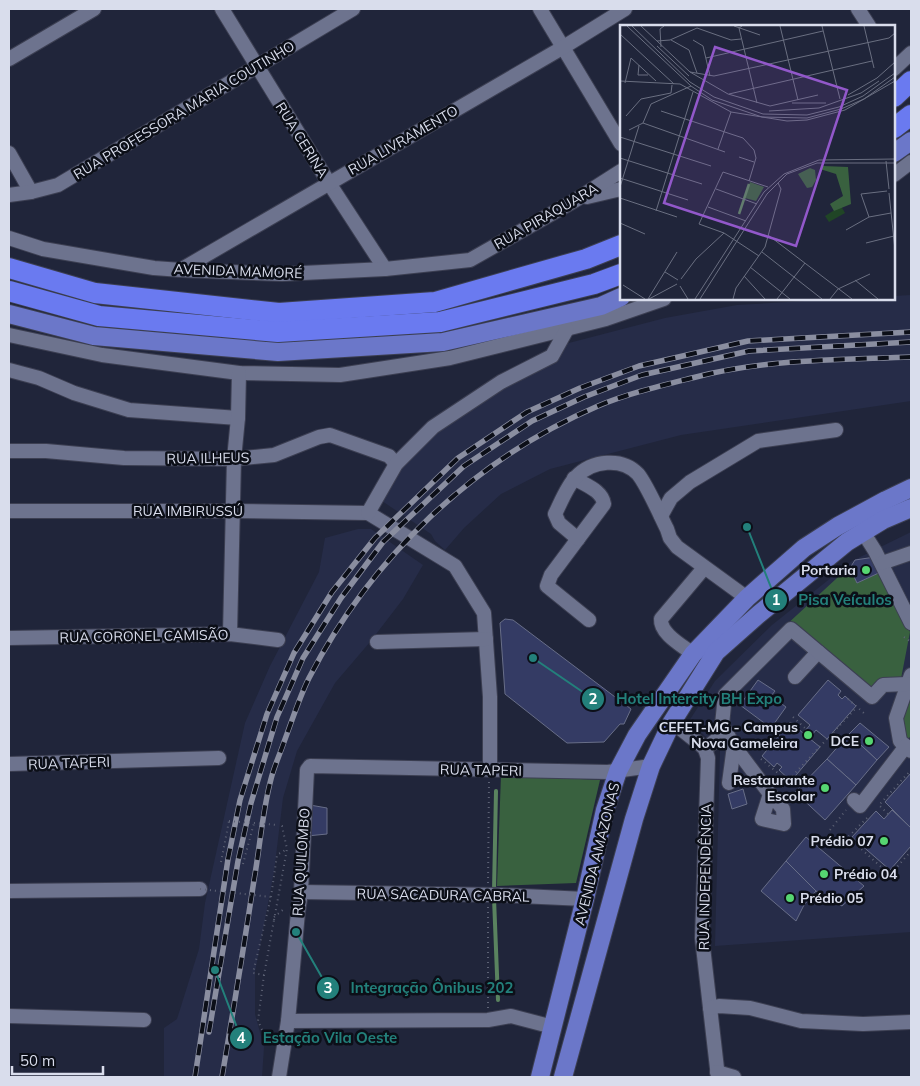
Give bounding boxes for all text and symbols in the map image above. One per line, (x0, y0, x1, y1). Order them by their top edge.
inset map (620, 25, 895, 300)
street label: RUA PROFESSORA MARIA COUTINHO (70, 37, 298, 183)
street label: RUA CERINA (272, 99, 333, 182)
street label: RUA LIVRAMENTO (345, 101, 461, 179)
street label: RUA PIRAQUARA (491, 179, 602, 253)
street label: AVENIDA MAMORÉ (173, 260, 303, 282)
street label: RUA ILHEUS (166, 448, 250, 468)
street label: RUA IMBIRUSSÚ (133, 502, 243, 520)
place label: Portaria (801, 561, 856, 579)
marker: Portaria (860, 564, 872, 576)
callout: Pisa Veículos (763, 585, 902, 615)
text: 1 (771, 590, 781, 609)
text: Pisa Veículos (798, 590, 892, 609)
street label: RUA CORONEL CAMISÃO (59, 626, 229, 646)
callout: Hotel Intercity BH Expo (581, 684, 792, 714)
text: 2 (588, 689, 598, 708)
text: Hotel Intercity BH Expo (616, 689, 782, 708)
place label: CEFET-MG - Campus Nova Gameleira (659, 718, 798, 752)
marker: CEFET-MG - Campus Nova Gameleira (802, 729, 814, 741)
place label: DCE (830, 732, 859, 750)
marker: DCE (863, 735, 875, 747)
street label: RUA TAPERI (28, 753, 110, 773)
street label: RUA TAPERI (440, 760, 522, 780)
place label: Restaurante Escolar (733, 771, 815, 805)
street label: AVENIDA AMAZONAS (571, 780, 624, 927)
marker: Restaurante Escolar (819, 782, 831, 794)
street label: RUA INDEPENDÊNCIA (695, 803, 715, 951)
street label: RUA QUILOMBO (288, 807, 314, 917)
place label: Prédio 07 (810, 832, 874, 850)
marker: Prédio 07 (878, 835, 890, 847)
place label: Prédio 04 (834, 865, 898, 883)
marker: Prédio 04 (818, 868, 830, 880)
street label: RUA SACADURA CABRAL (356, 884, 530, 906)
place label: Prédio 05 (800, 889, 864, 907)
marker: Prédio 05 (784, 892, 796, 904)
callout: Integração Ônibus 202 (315, 973, 523, 1003)
text: 3 (323, 978, 333, 997)
text: Integração Ônibus 202 (350, 978, 514, 997)
callout: Estação Vila Oeste (228, 1023, 408, 1053)
text: 4 (236, 1028, 246, 1047)
text: Estação Vila Oeste (263, 1028, 397, 1047)
scale bar (12, 1044, 104, 1076)
text: 50 m (20, 1051, 55, 1070)

